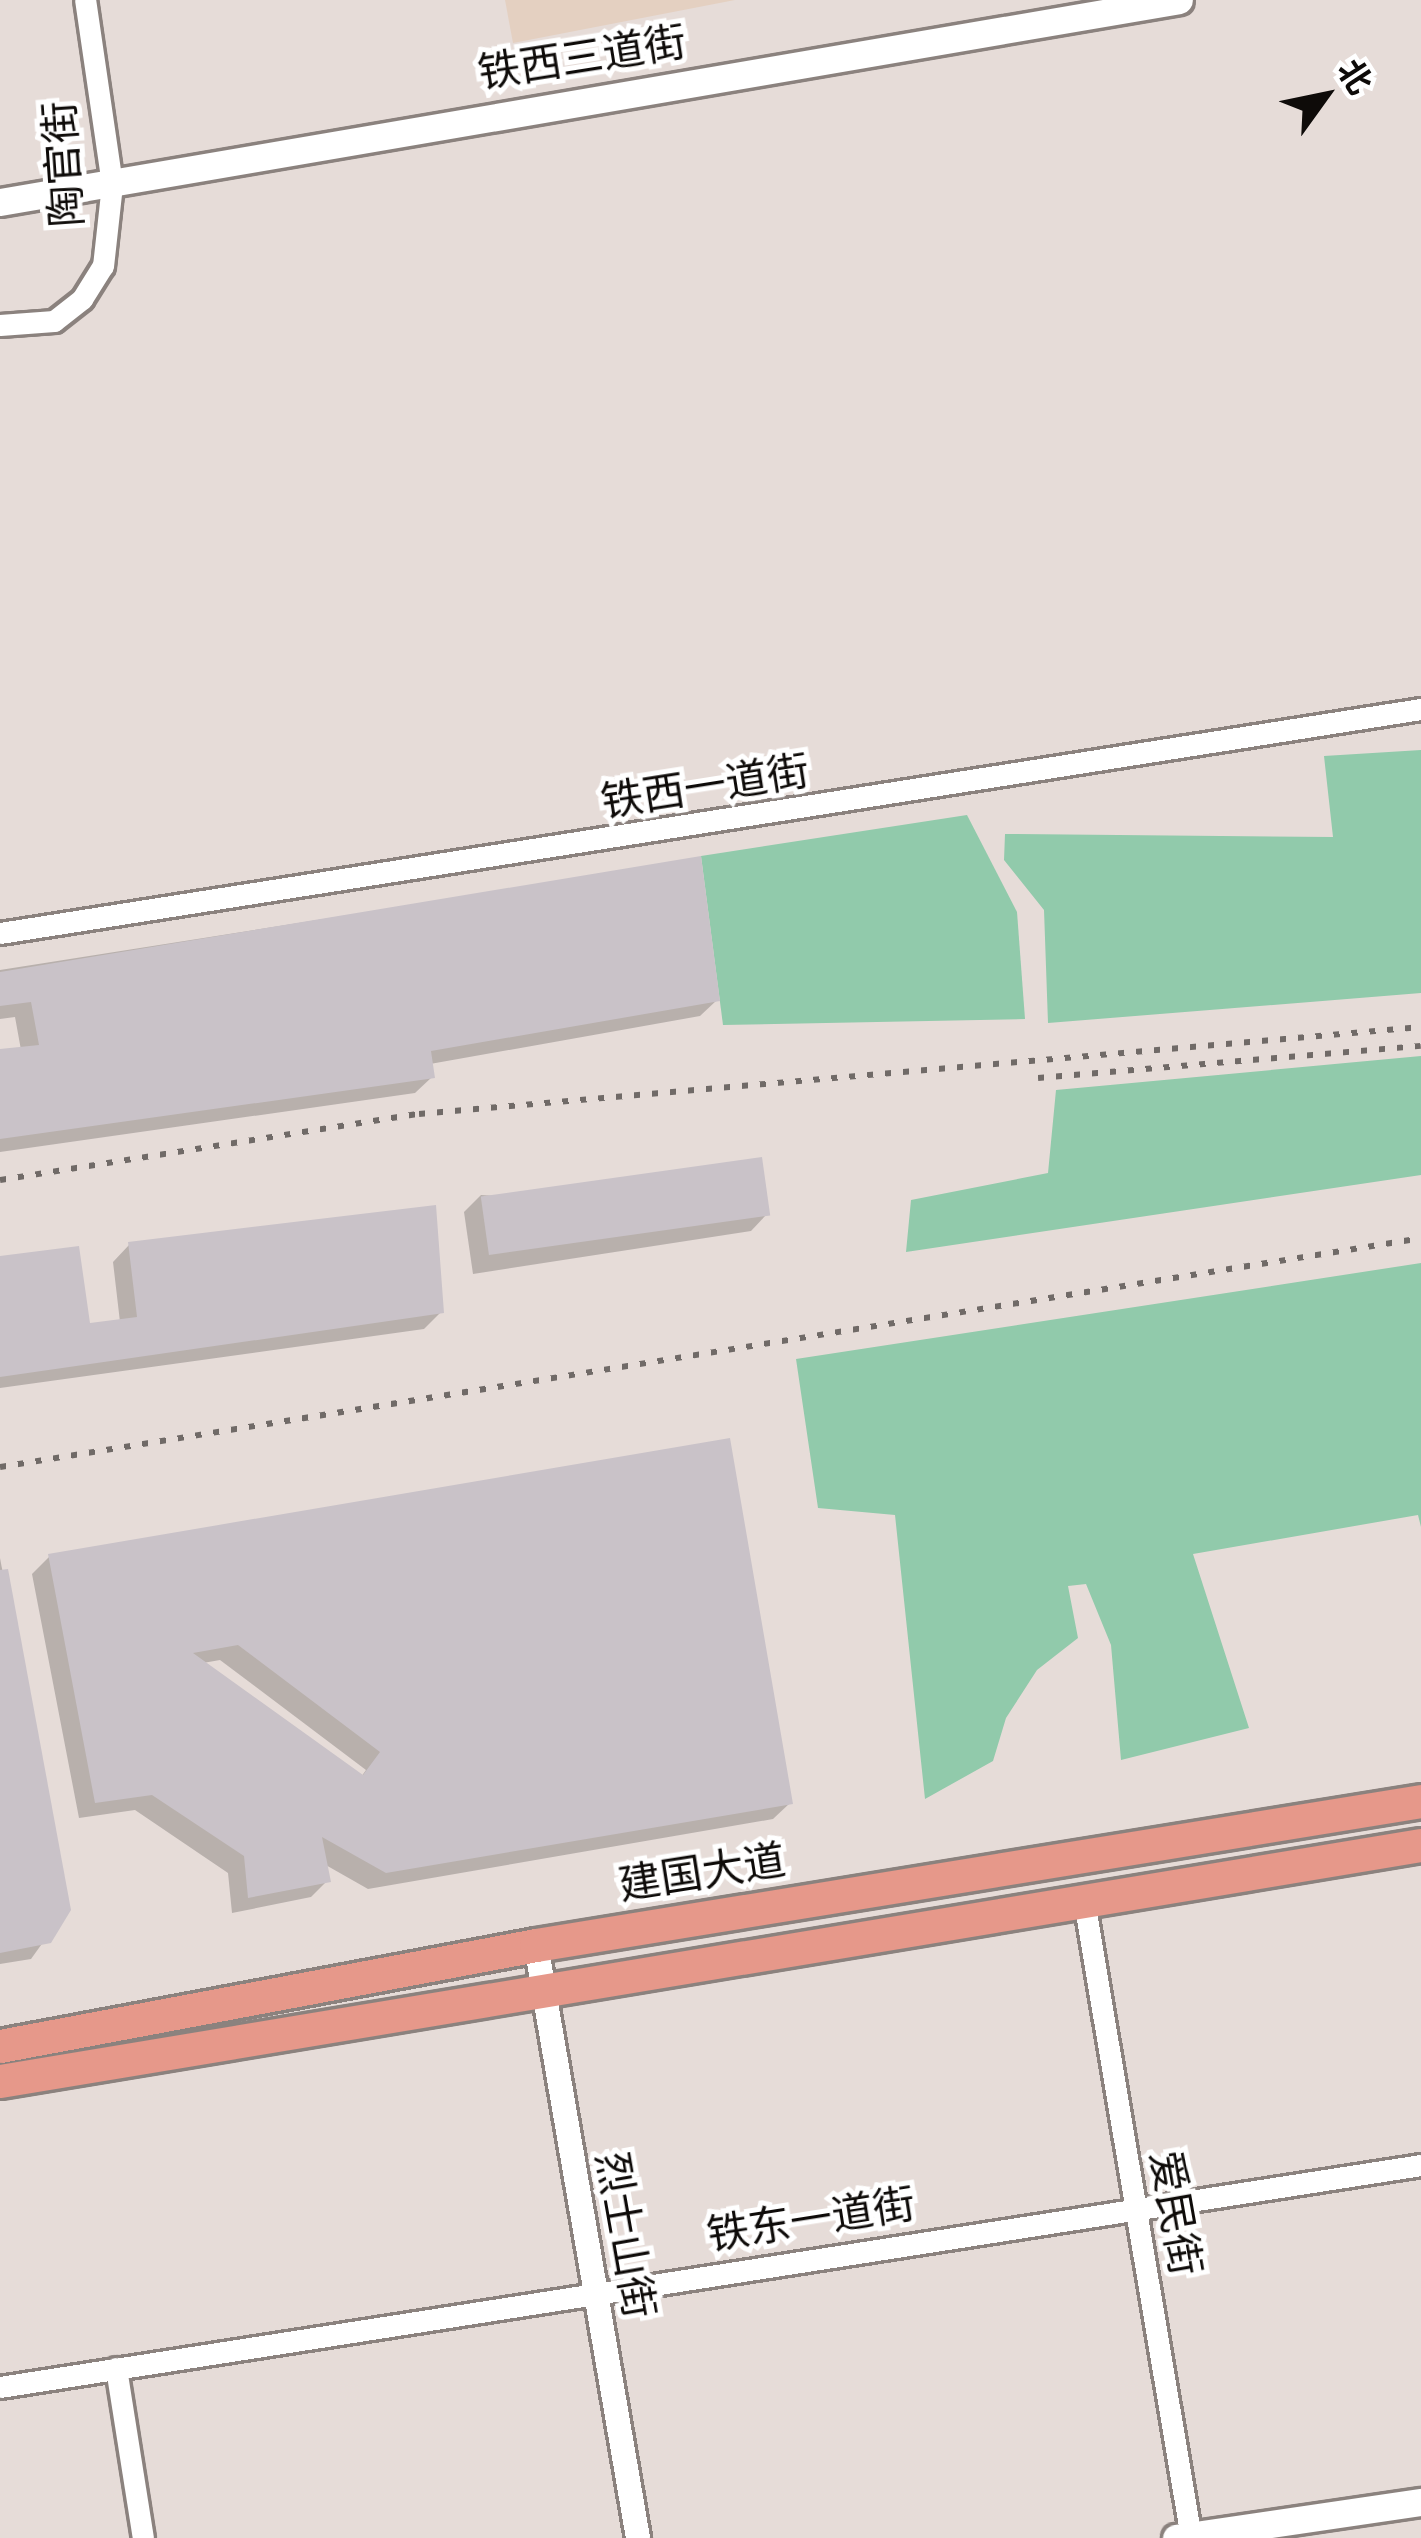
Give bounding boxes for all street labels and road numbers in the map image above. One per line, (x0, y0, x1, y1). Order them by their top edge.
street label: 铁西三道街 (474, 16, 690, 98)
street label: 陶官街 (33, 99, 93, 229)
street label: 铁西一道街 (597, 745, 813, 827)
street label: 建国大道 (615, 1834, 789, 1910)
street label: 爱民街 (1140, 2147, 1212, 2279)
street label: 烈士山街 (587, 2148, 665, 2322)
street label: 铁东一道街 (703, 2178, 919, 2260)

